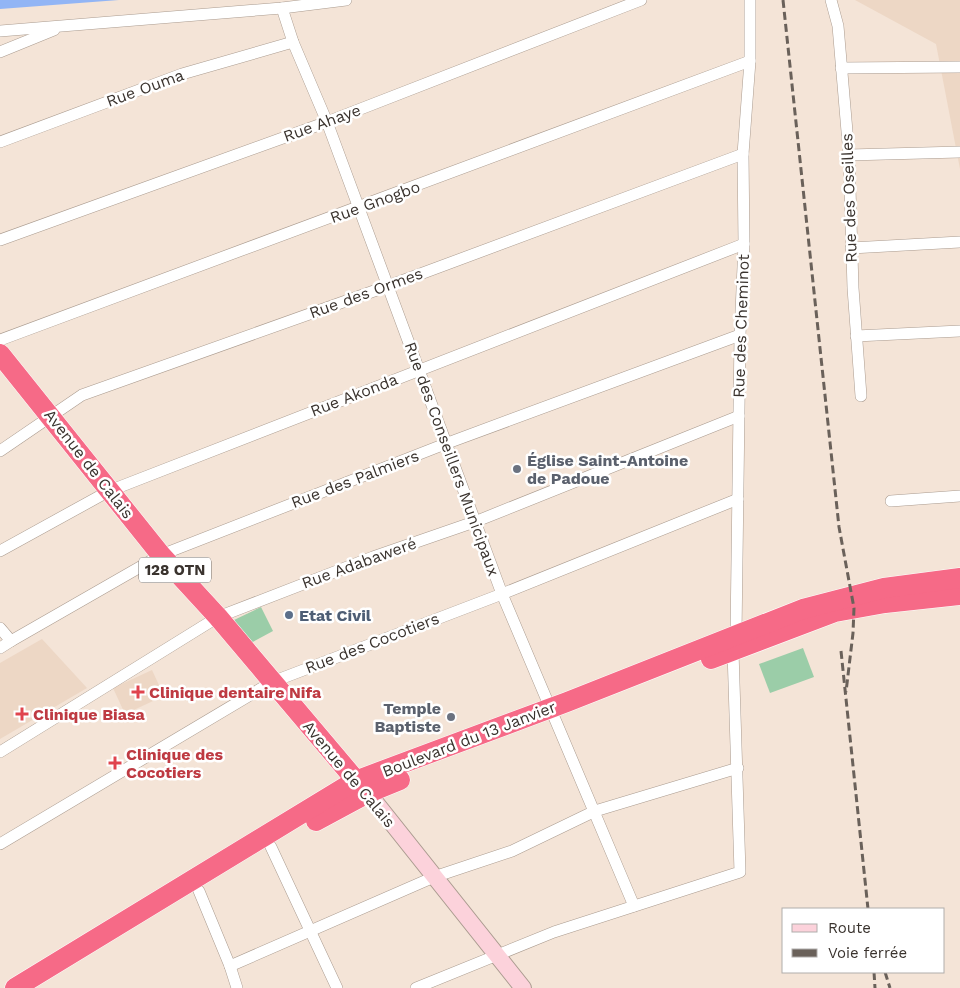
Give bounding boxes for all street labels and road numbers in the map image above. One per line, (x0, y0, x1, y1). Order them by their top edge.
street label: Rue Ouma (104, 65, 186, 111)
street label: Rue Ahaye (281, 100, 363, 146)
street label: Rue des Oseilles (837, 133, 861, 263)
street label: Rue Gnogbo (327, 177, 423, 227)
street label: Rue des Cheminot (729, 253, 753, 398)
street label: Rue des Ormes (307, 264, 425, 322)
street label: Rue des Conseillers Municipaux (401, 339, 503, 579)
street label: Rue Akonda (307, 370, 401, 420)
street label: Avenue de Calais (40, 406, 138, 522)
street label: Rue des Palmiers (288, 446, 422, 512)
street label: Rue Adabaweré (299, 533, 419, 593)
road number: 128 OTN (139, 558, 211, 582)
street label: Rue des Cocotiers (302, 609, 442, 677)
street label: Boulevard du 13 Janvier (380, 697, 559, 781)
street label: Avenue de Calais (299, 717, 399, 831)

